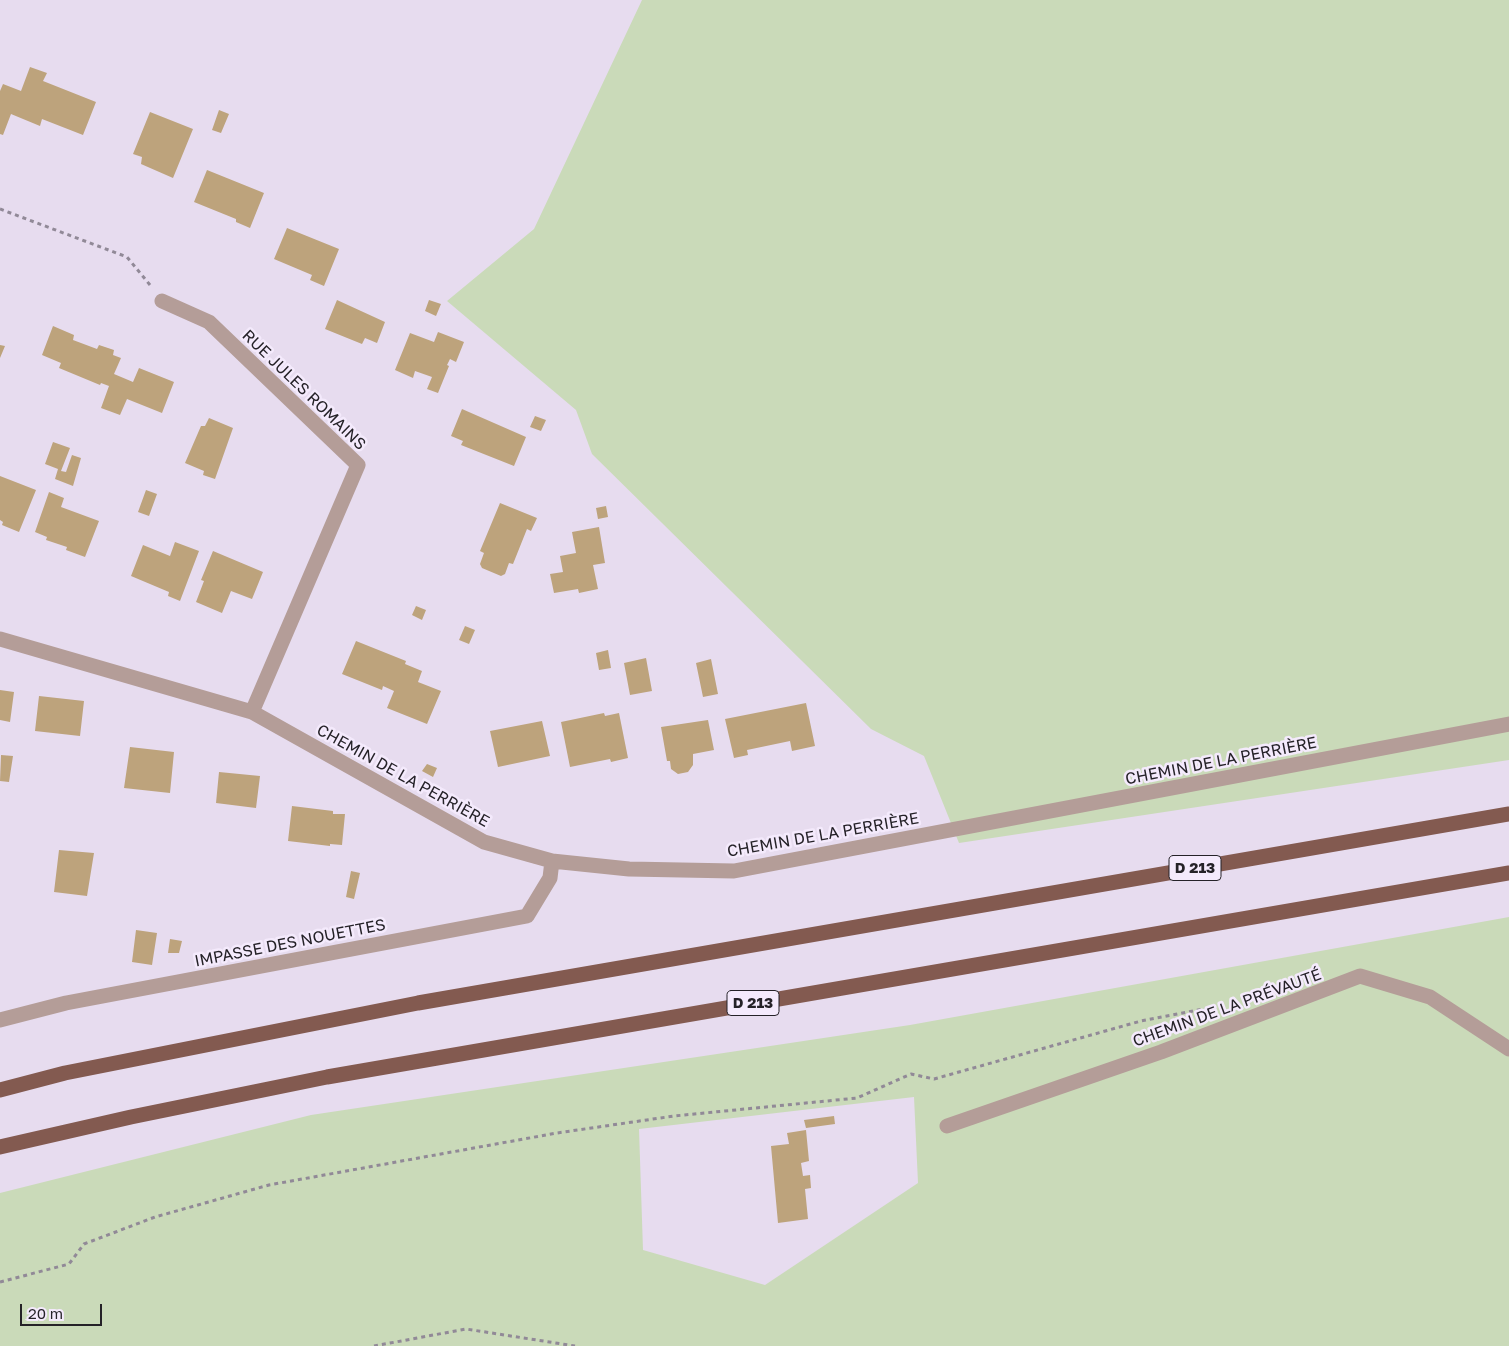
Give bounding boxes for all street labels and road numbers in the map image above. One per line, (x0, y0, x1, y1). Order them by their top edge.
street label: RUE JULES ROMAINS (238, 326, 370, 454)
street label: CHEMIN DE LA PERRIÈRE (313, 720, 493, 832)
street label: CHEMIN DE LA PERRIÈRE (1124, 733, 1318, 789)
street label: CHEMIN DE LA PERRIÈRE (726, 809, 920, 861)
road number: D 213 (1169, 856, 1221, 880)
street label: IMPASSE DES NOUETTES (193, 915, 387, 971)
street label: CHEMIN DE LA PRÉVAUTÉ (1130, 965, 1324, 1051)
road number: D 213 (727, 990, 779, 1016)

